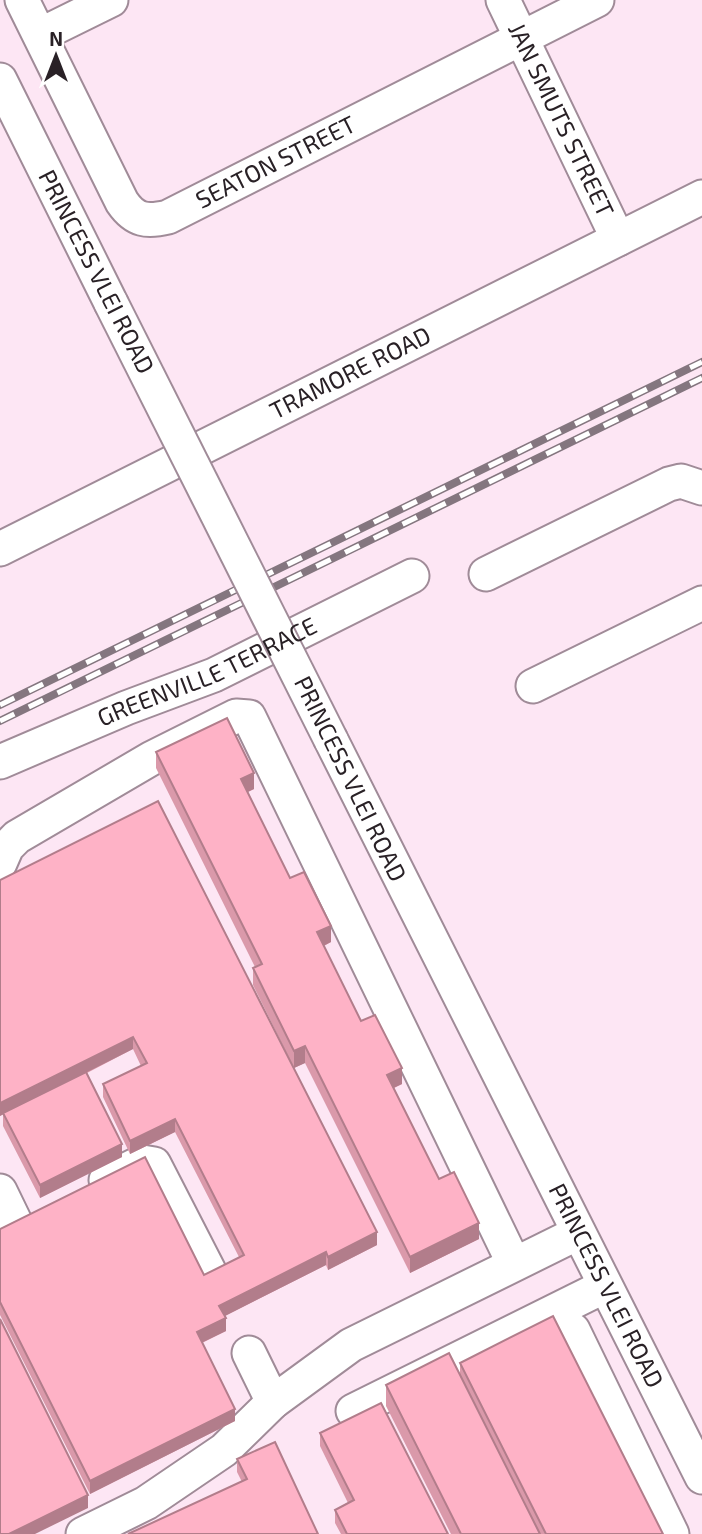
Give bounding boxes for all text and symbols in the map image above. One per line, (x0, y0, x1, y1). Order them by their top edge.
street label: JAN SMUTS STREET (503, 17, 621, 221)
north arrow (21, 21, 91, 91)
text: N (49, 27, 63, 50)
street label: SEATON STREET (190, 109, 360, 214)
street label: PRINCESS VLEI ROAD (33, 165, 161, 378)
street label: TRAMORE ROAD (265, 320, 435, 424)
street label: GREENVILLE TERRACE (93, 610, 321, 732)
street label: PRINCESS VLEI ROAD (289, 671, 414, 886)
street label: PRINCESS VLEI ROAD (544, 1178, 671, 1392)

